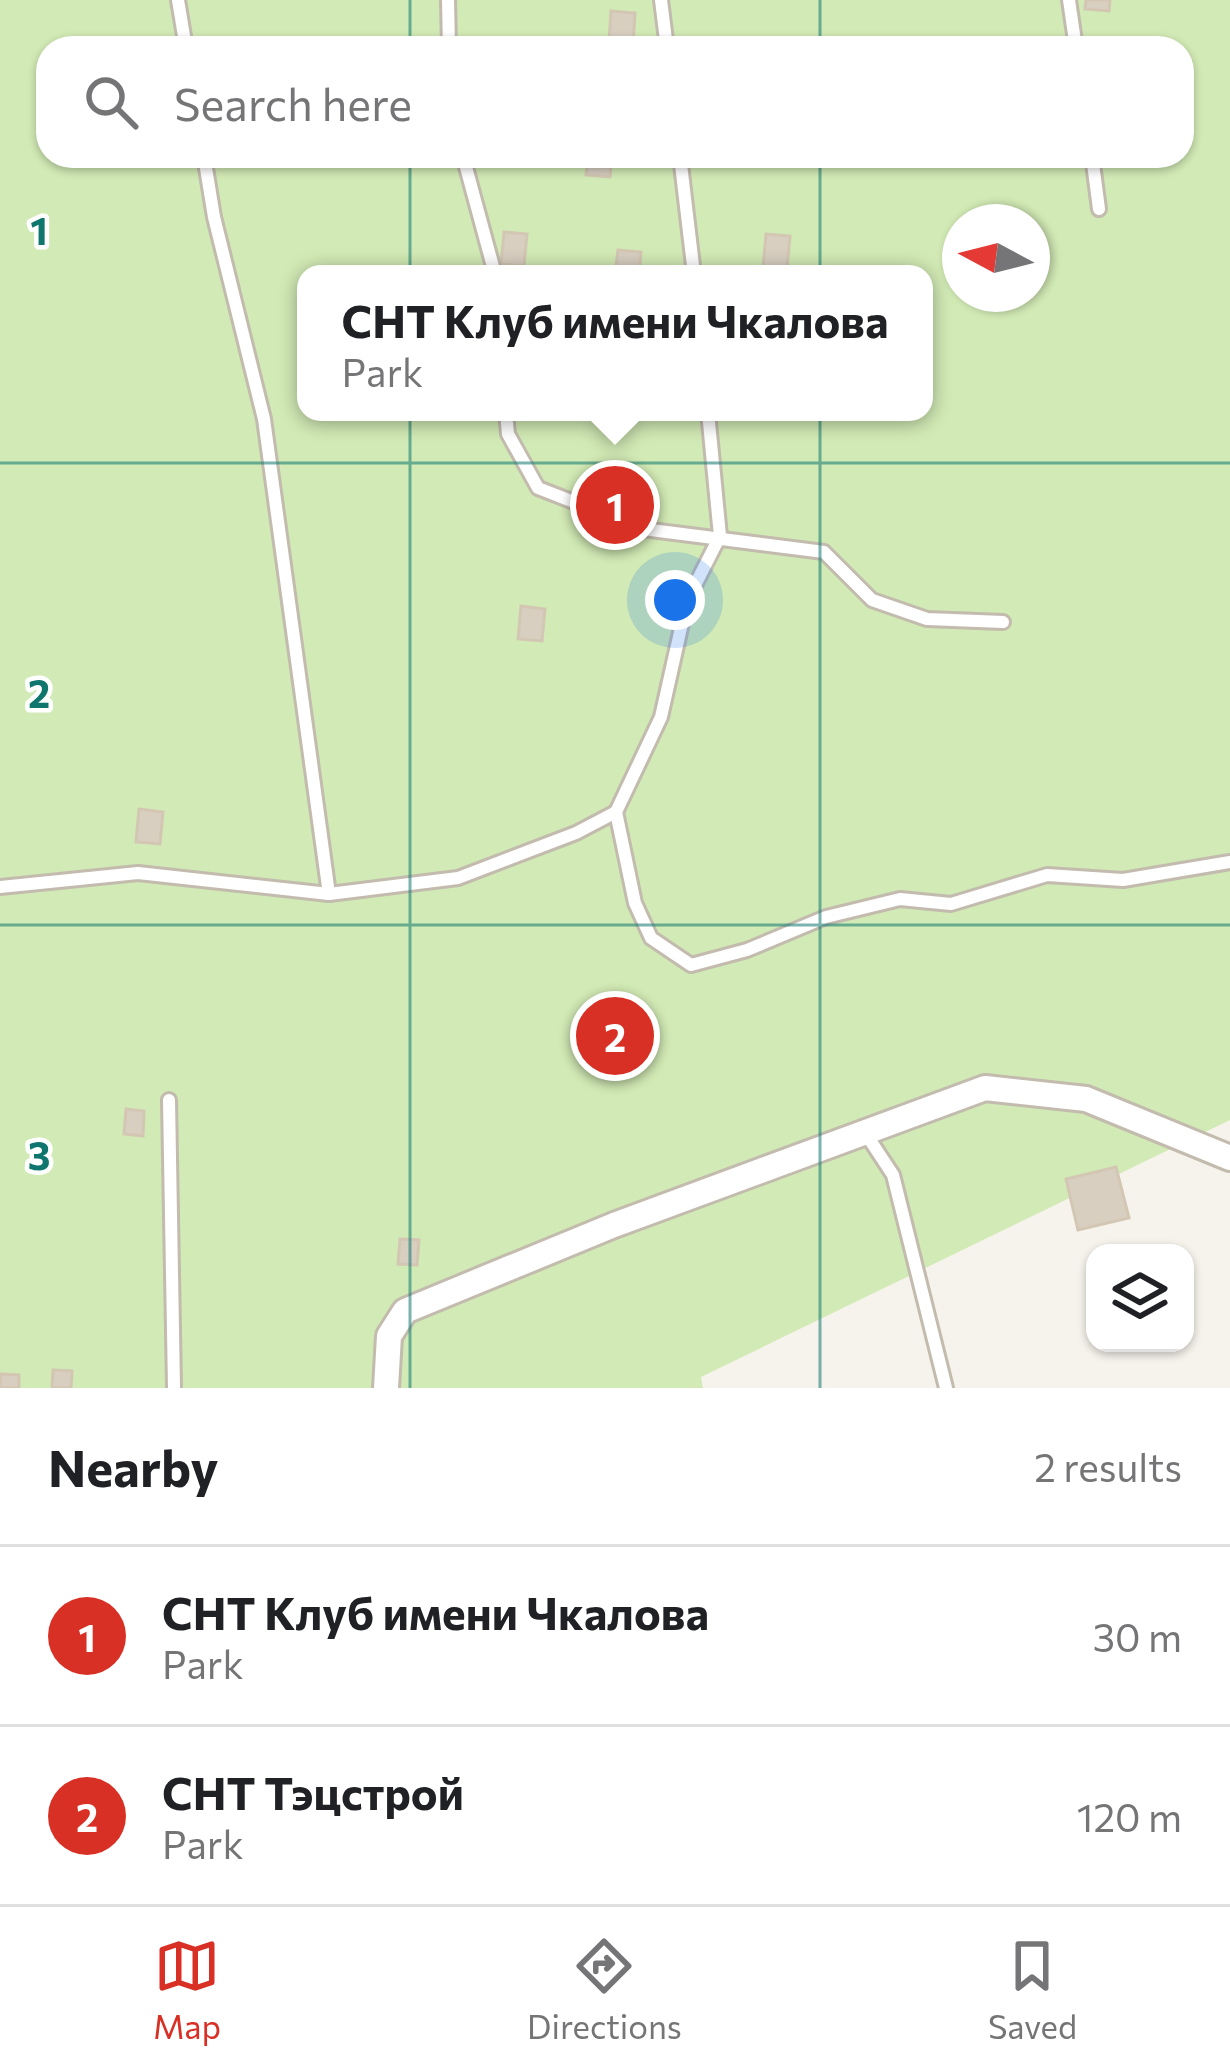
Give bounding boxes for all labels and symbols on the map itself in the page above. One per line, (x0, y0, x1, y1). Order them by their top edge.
north arrow (942, 204, 1050, 312)
text: 1 (30, 205, 48, 253)
pin: 1 (576, 460, 654, 550)
your location (645, 570, 705, 630)
text: 2 (28, 668, 50, 716)
pin: 2 (576, 991, 654, 1081)
text: 3 (28, 1130, 50, 1178)

